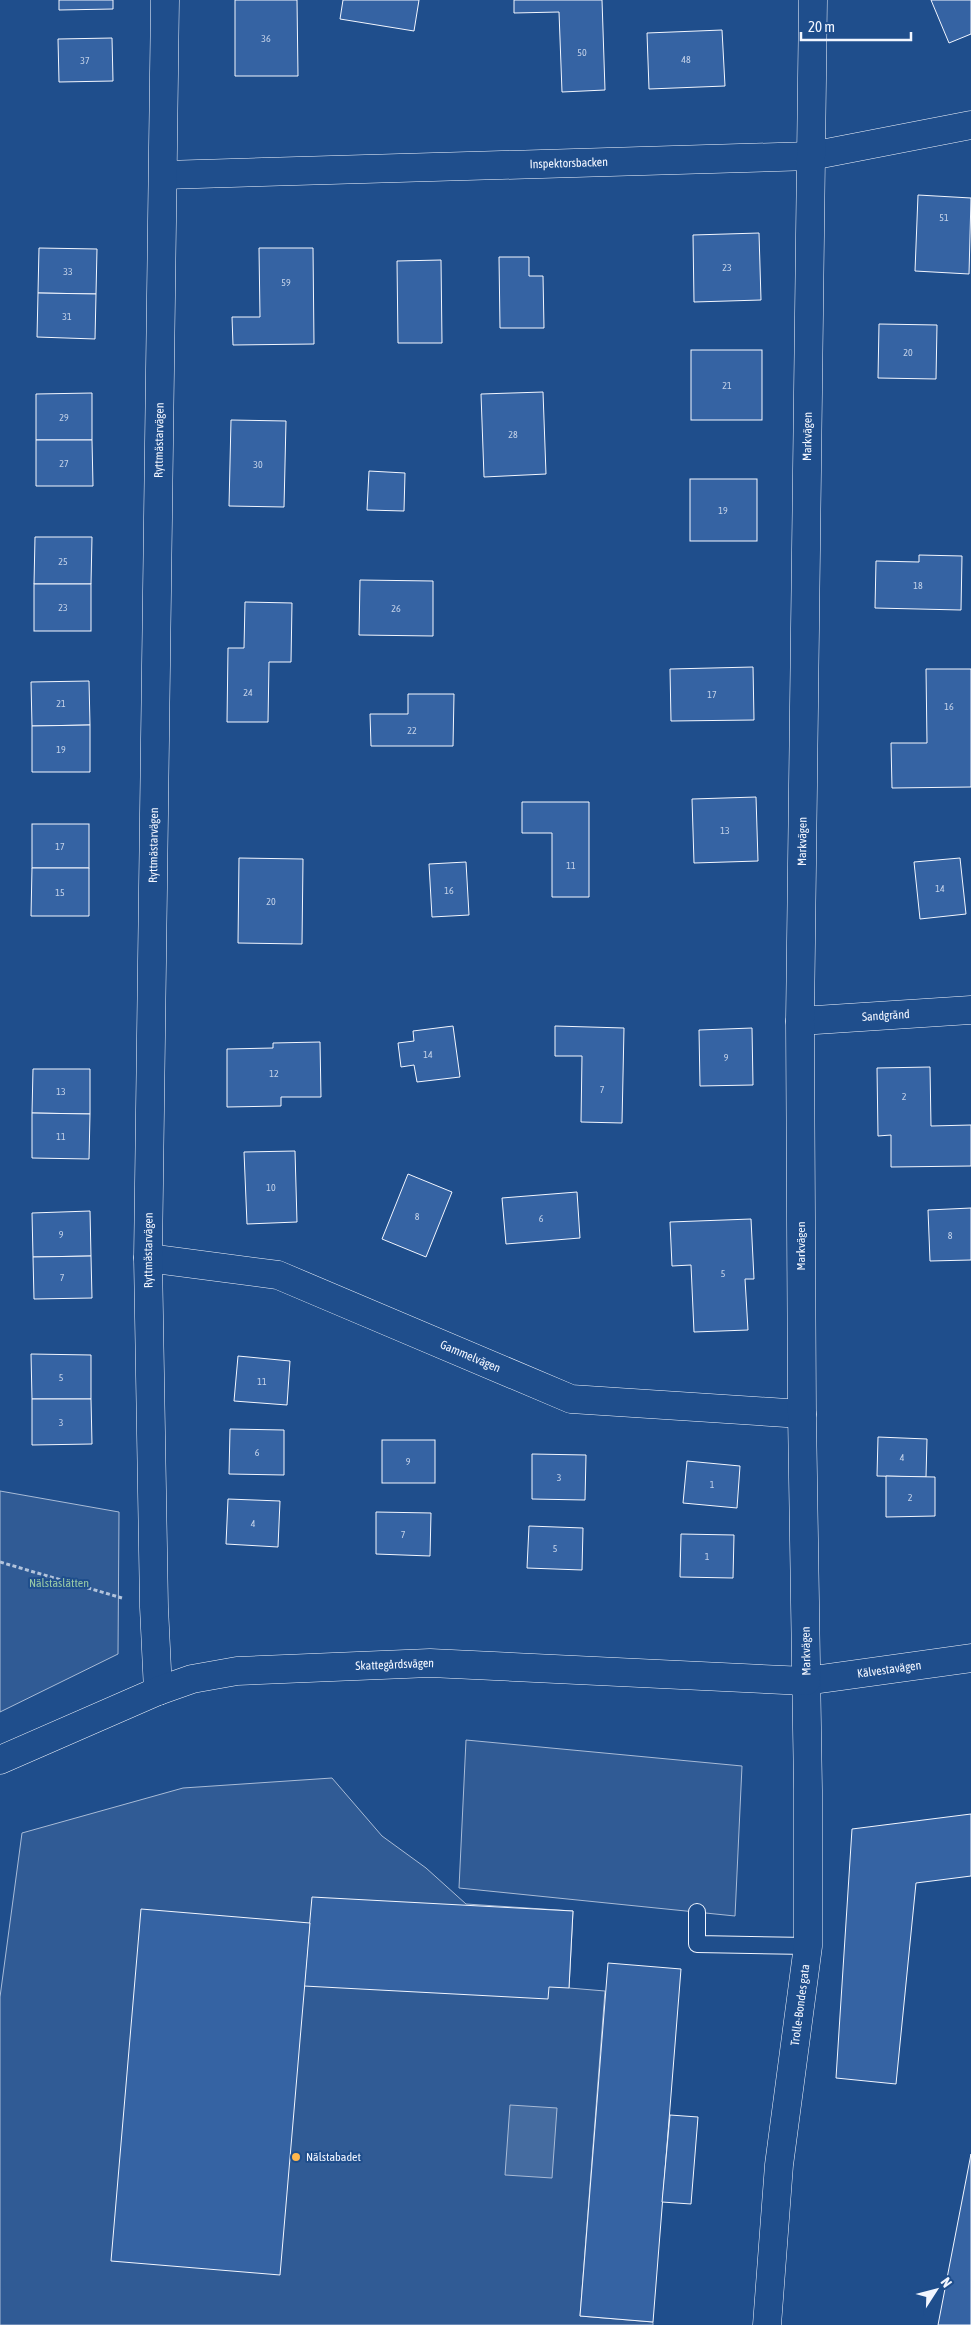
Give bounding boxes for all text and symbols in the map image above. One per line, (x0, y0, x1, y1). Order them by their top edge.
scale bar (801, 10, 911, 42)
text: 20 m (808, 18, 835, 35)
house number: 36 (261, 33, 271, 44)
house number: 50 (577, 47, 587, 58)
house number: 48 (681, 54, 691, 65)
house number: 37 (80, 55, 90, 66)
street label: Inspektorsbacken (529, 155, 608, 171)
house number: 51 (939, 212, 949, 223)
house number: 23 (722, 262, 732, 273)
house number: 33 (63, 266, 73, 277)
house number: 59 (281, 277, 291, 288)
house number: 31 (62, 311, 72, 322)
house number: 20 (903, 347, 913, 358)
house number: 21 (722, 380, 732, 391)
street label: Ryttmästarvägen (152, 402, 167, 478)
house number: 29 (59, 412, 69, 423)
street label: Markvägen (800, 412, 815, 461)
house number: 28 (508, 429, 518, 440)
house number: 27 (59, 458, 69, 469)
house number: 30 (253, 459, 263, 470)
house number: 19 (718, 505, 728, 516)
house number: 25 (58, 556, 68, 567)
house number: 18 (913, 580, 923, 591)
house number: 23 (58, 602, 68, 613)
house number: 26 (391, 603, 401, 614)
house number: 24 (243, 687, 253, 698)
house number: 17 (707, 689, 717, 700)
house number: 21 (56, 698, 66, 709)
house number: 16 (944, 701, 954, 712)
house number: 22 (407, 725, 417, 736)
house number: 19 (56, 744, 66, 755)
street label: Ryttmästarvägen (146, 807, 161, 883)
street label: Markvägen (795, 817, 810, 866)
house number: 13 (720, 825, 730, 836)
house number: 17 (55, 841, 65, 852)
house number: 11 (566, 860, 576, 871)
house number: 14 (935, 883, 945, 894)
house number: 16 (444, 885, 454, 896)
house number: 15 (55, 887, 65, 898)
house number: 20 (266, 896, 276, 907)
street label: Sandgränd (862, 1007, 910, 1024)
house number: 14 (423, 1049, 433, 1060)
house number: 9 (724, 1052, 729, 1063)
house number: 12 (269, 1068, 279, 1079)
house number: 7 (600, 1084, 605, 1095)
house number: 13 (56, 1086, 66, 1097)
house number: 2 (902, 1091, 907, 1102)
house number: 11 (56, 1131, 66, 1142)
house number: 10 (266, 1182, 276, 1193)
house number: 8 (415, 1211, 420, 1222)
street label: Ryttmästarvägen (141, 1212, 156, 1288)
house number: 6 (539, 1213, 544, 1224)
street label: Markvägen (794, 1221, 808, 1271)
house number: 9 (59, 1229, 64, 1240)
house number: 8 (948, 1230, 953, 1241)
house number: 5 (721, 1268, 726, 1279)
house number: 7 (60, 1272, 65, 1283)
street label: Gammelvägen (438, 1337, 503, 1375)
house number: 5 (59, 1372, 64, 1383)
house number: 11 (257, 1376, 267, 1387)
house number: 3 (59, 1417, 64, 1428)
house number: 6 (255, 1447, 260, 1458)
house number: 4 (900, 1452, 905, 1463)
house number: 9 (406, 1456, 411, 1467)
house number: 3 (557, 1472, 562, 1483)
house number: 1 (710, 1479, 715, 1490)
house number: 2 (908, 1492, 913, 1503)
house number: 4 (251, 1518, 256, 1529)
house number: 7 (401, 1529, 406, 1540)
house number: 5 (553, 1543, 558, 1554)
house number: 1 (705, 1551, 710, 1562)
park label: Nälstaslätten (29, 1576, 89, 1590)
street label: Markvägen (799, 1626, 813, 1676)
street label: Skattegårdsvägen (355, 1656, 434, 1673)
street label: Kälvestavägen (856, 1658, 922, 1681)
street label: Trolle-Bondes gata (788, 1963, 813, 2047)
place label: Nälstabadet (306, 2150, 362, 2164)
marker: Nälstabadet (290, 2151, 302, 2163)
north arrow (911, 2265, 961, 2315)
text: N (938, 2274, 955, 2290)

